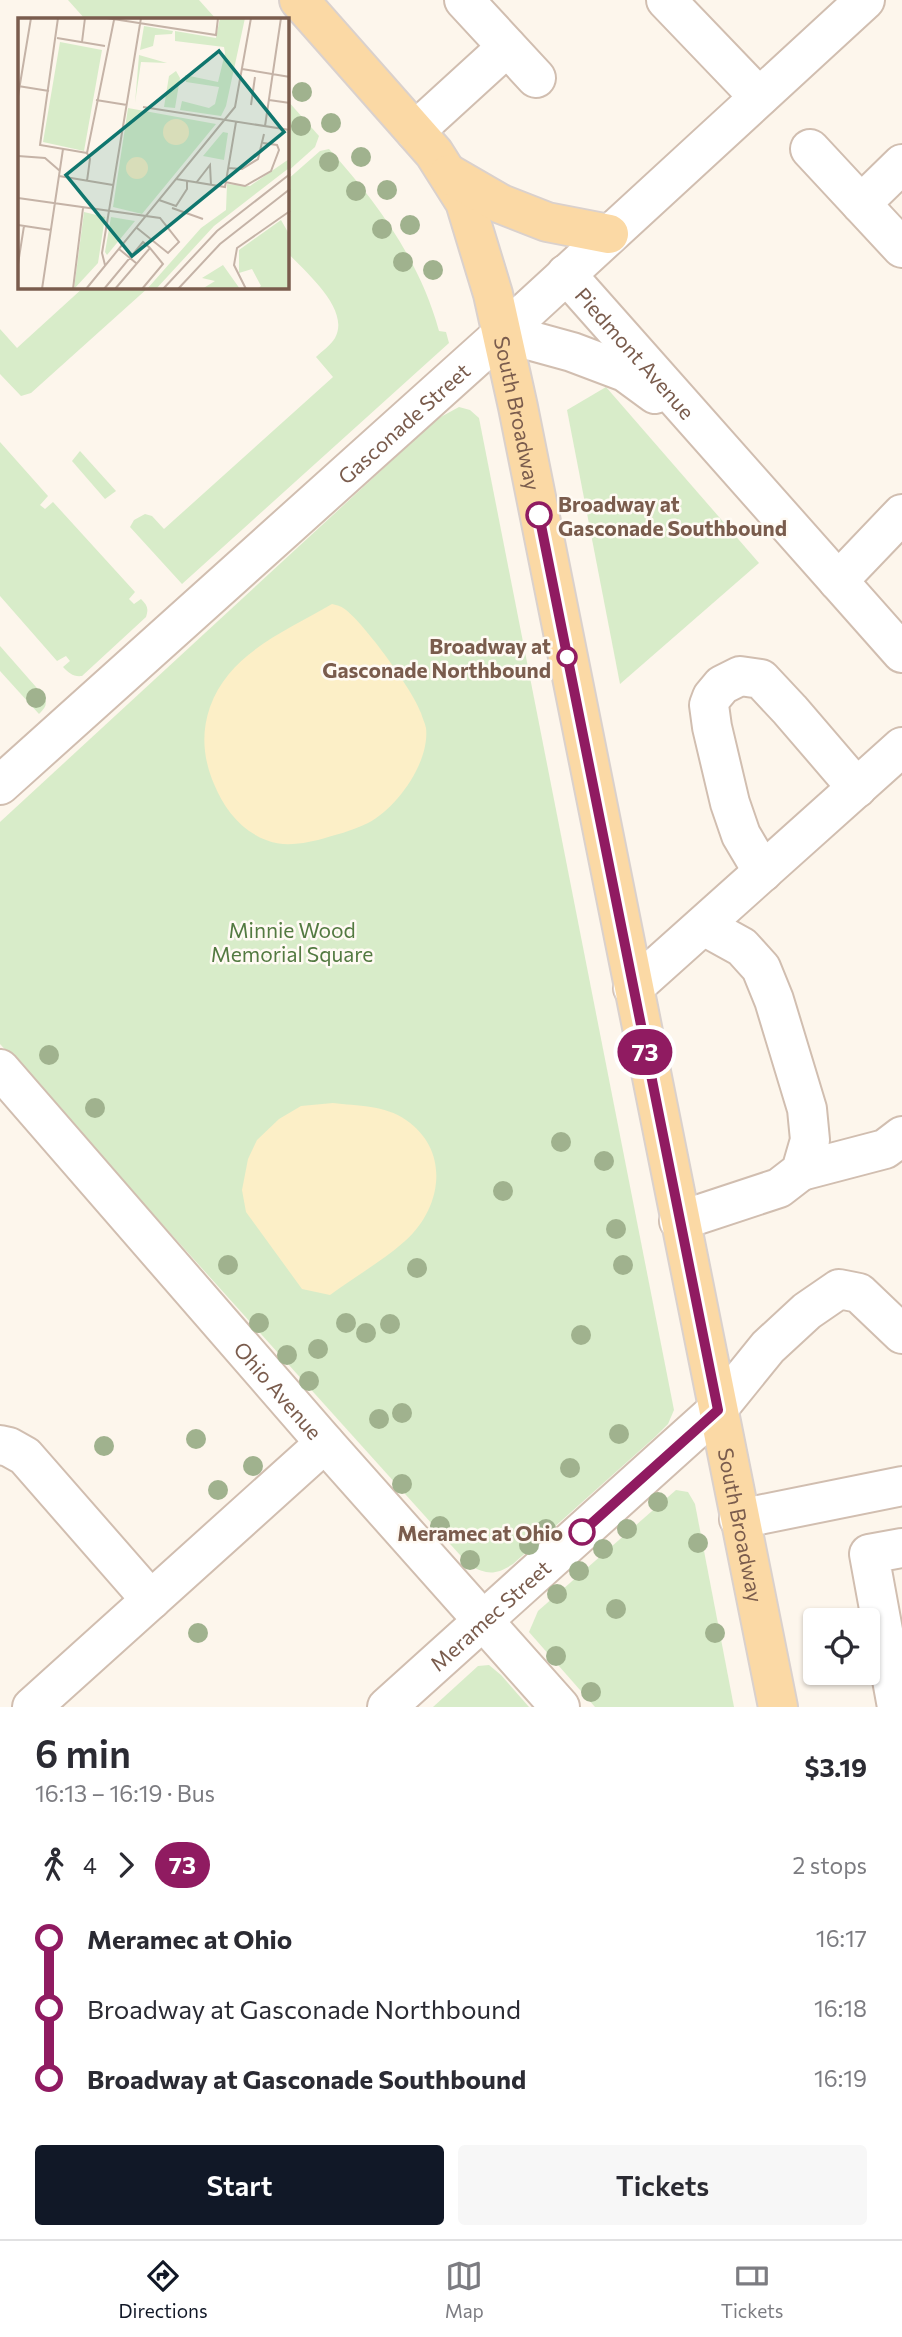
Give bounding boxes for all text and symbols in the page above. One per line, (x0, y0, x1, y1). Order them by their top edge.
inset map (18, 18, 289, 289)
street label: Piedmont Avenue (571, 282, 701, 424)
street label: South Broadway (490, 334, 547, 492)
street label: Gasconade Street (332, 357, 474, 488)
place label: Broadway at Gasconade Southbound (558, 491, 787, 540)
marker: Broadway at Gasconade Southbound (526, 502, 552, 528)
place label: Broadway at Gasconade Northbound (322, 633, 551, 682)
marker: Broadway at Gasconade Northbound (557, 647, 577, 667)
park label: Minnie Wood Memorial Square (211, 917, 373, 966)
line badge: 73 (614, 1029, 676, 1075)
text: 73 (631, 1037, 659, 1066)
street label: Ohio Avenue (230, 1336, 328, 1444)
street label: South Broadway (714, 1446, 769, 1604)
marker: Meramec at Ohio (569, 1519, 595, 1545)
place label: Meramec at Ohio (397, 1520, 563, 1545)
street label: Meramec Street (424, 1554, 555, 1675)
map controls (803, 1608, 880, 1685)
button: locate (803, 1608, 880, 1685)
text: 6 min (35, 1729, 131, 1776)
text: $3.19 (805, 1751, 867, 1782)
text: 16:13 – 16:19 · Bus (35, 1779, 215, 1807)
icon: walk (35, 1846, 73, 1884)
icon: forward (107, 1846, 145, 1884)
text: 73 (169, 1850, 196, 1879)
text: 4 (83, 1851, 97, 1879)
text: 2 stops (793, 1851, 867, 1879)
text: Meramec at Ohio (87, 1923, 292, 1954)
text: 16:17 (816, 1924, 867, 1952)
text: Broadway at Gasconade Northbound (87, 1993, 521, 2024)
text: 16:18 (814, 1994, 867, 2022)
text: Broadway at Gasconade Southbound (87, 2063, 526, 2094)
text: 16:19 (814, 2064, 867, 2092)
button: Start (35, 2145, 444, 2225)
button: Tickets (458, 2145, 867, 2225)
tab: Directions (119, 2257, 208, 2322)
tab: Map (445, 2257, 484, 2322)
tab: Tickets (721, 2257, 783, 2322)

